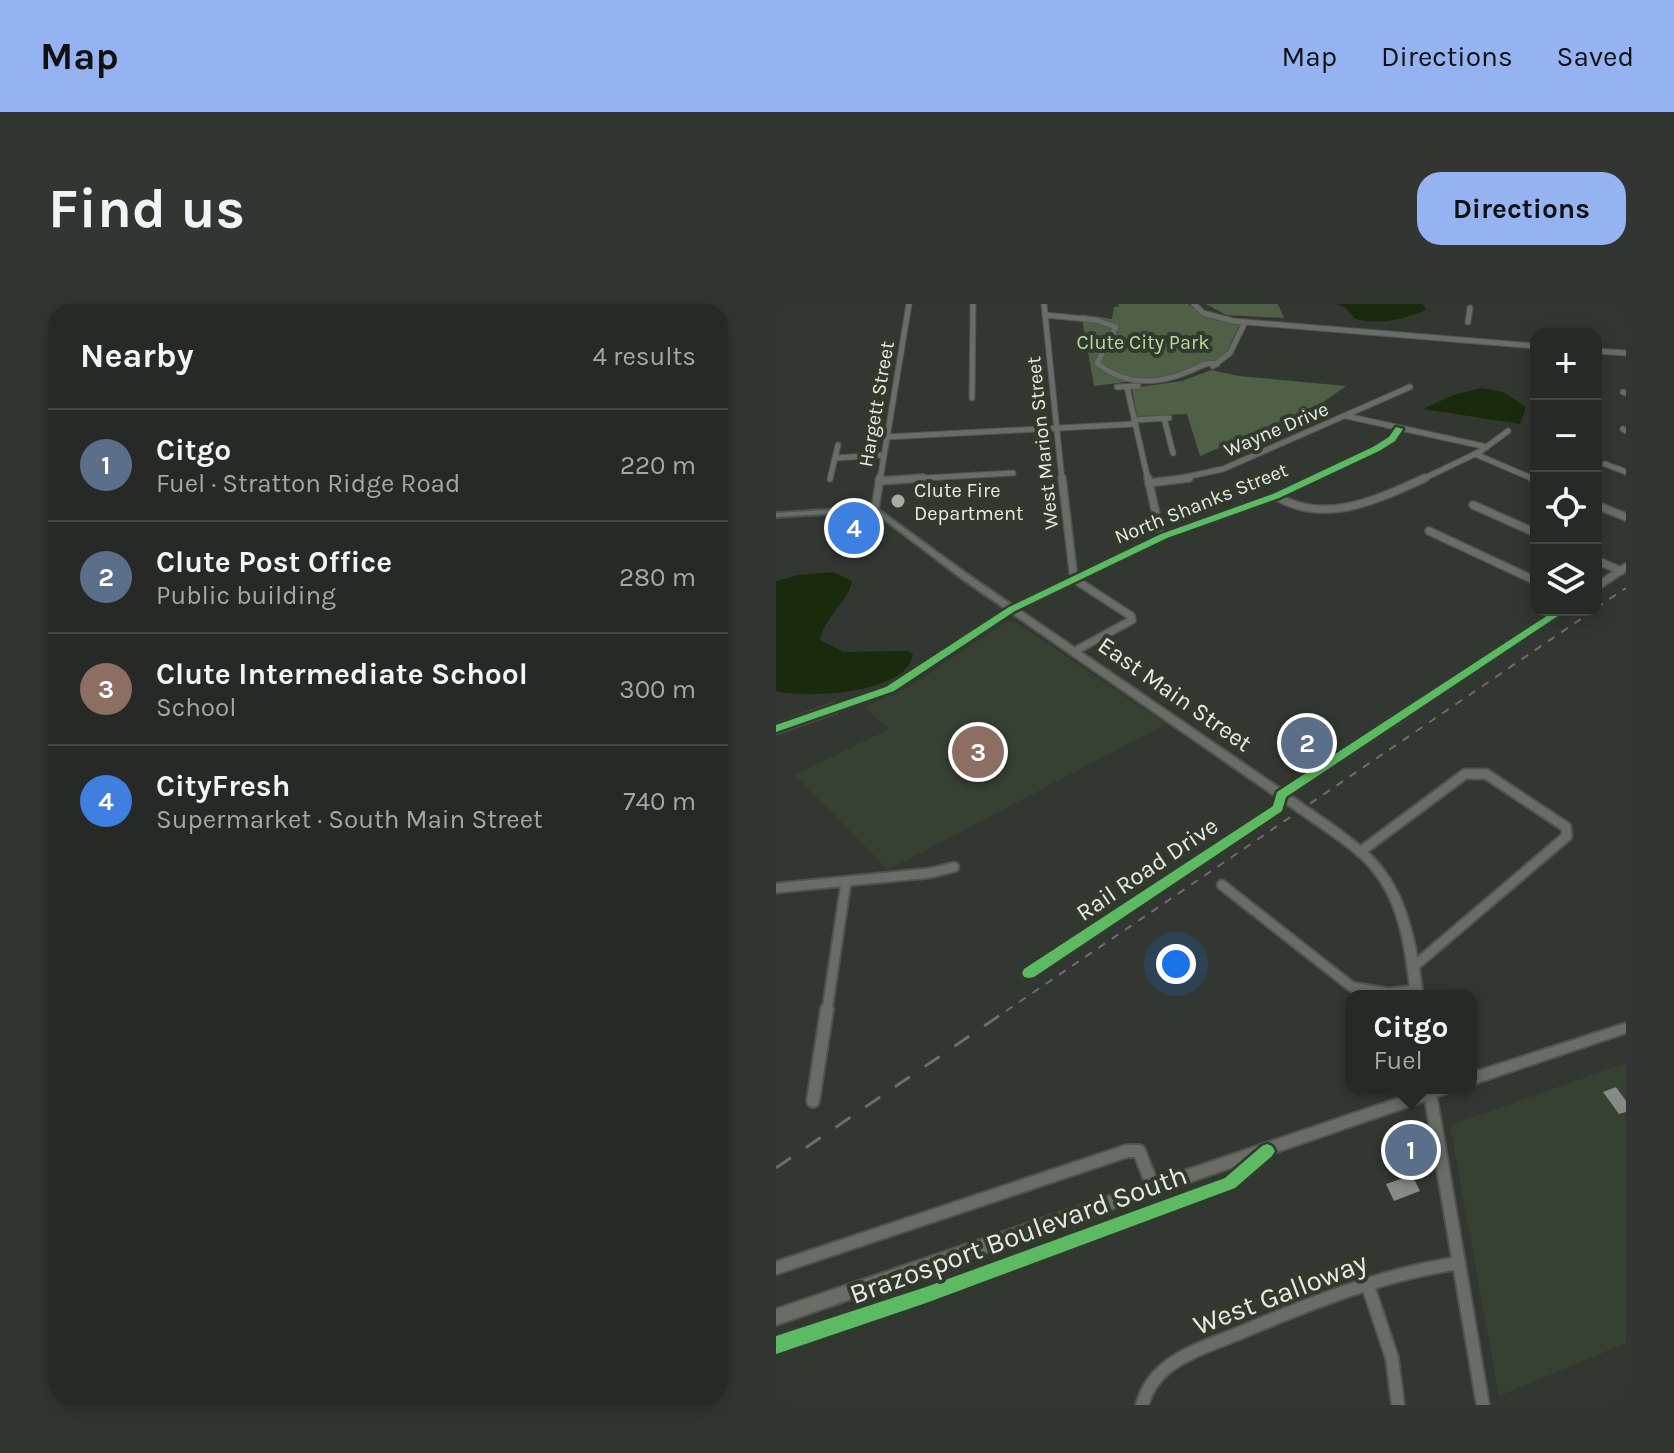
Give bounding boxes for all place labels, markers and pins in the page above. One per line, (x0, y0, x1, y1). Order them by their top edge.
place label: Clute Fire Department (914, 479, 1024, 525)
marker: Clute Fire Department (889, 492, 907, 510)
pin: 4 (828, 498, 880, 558)
pin: 2 (1281, 713, 1333, 773)
pin: 3 (952, 722, 1004, 782)
pin: 1 (1385, 1120, 1437, 1180)

